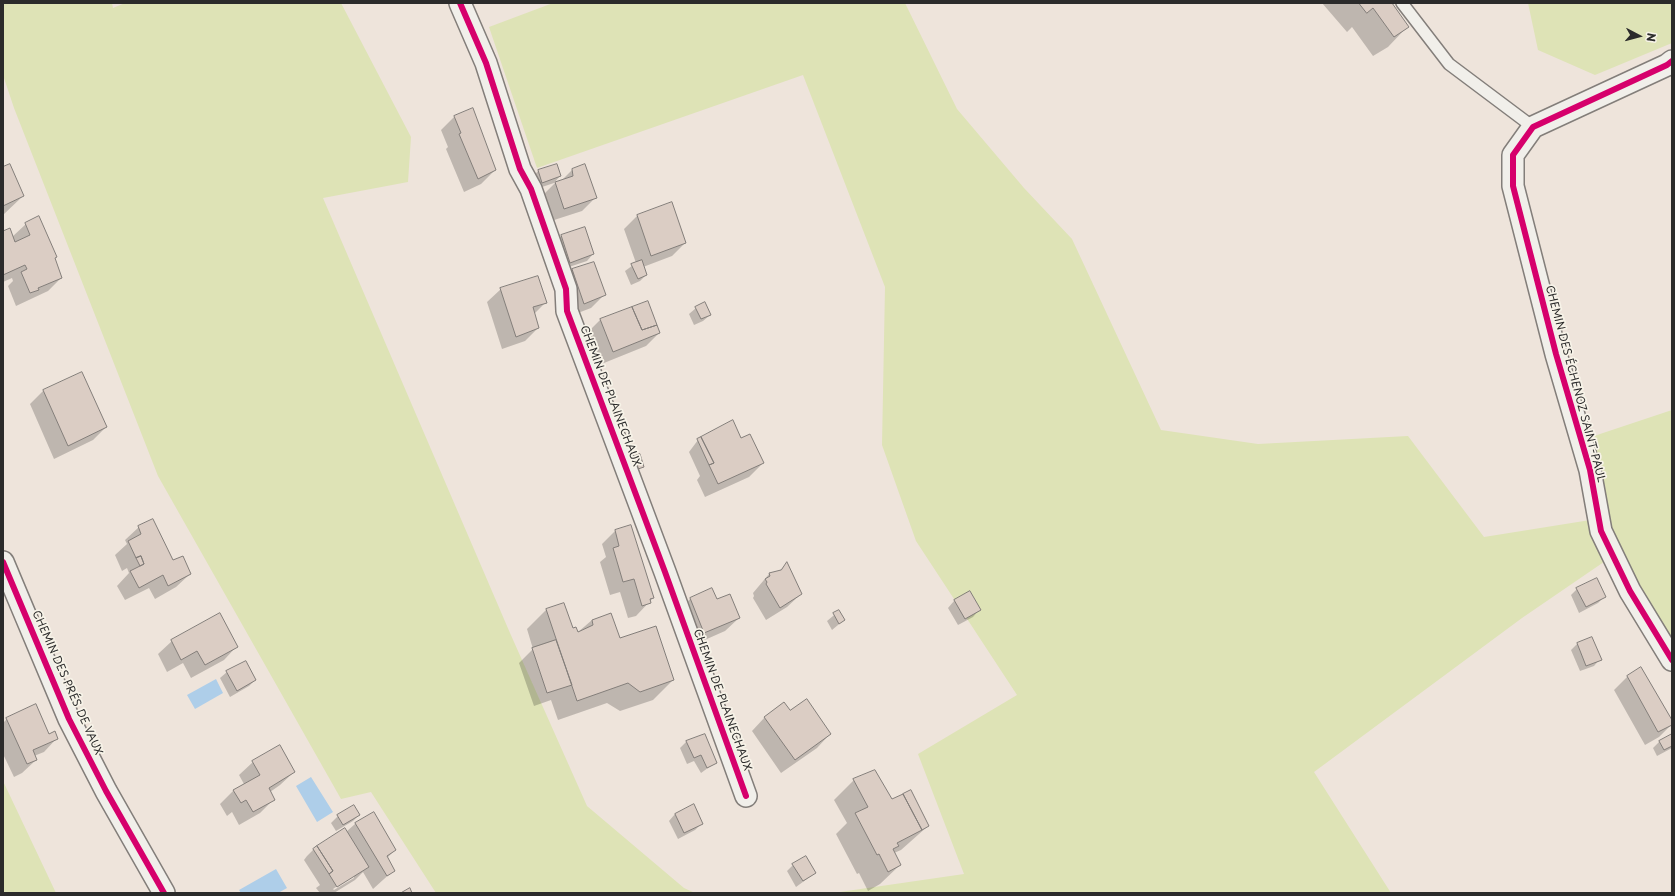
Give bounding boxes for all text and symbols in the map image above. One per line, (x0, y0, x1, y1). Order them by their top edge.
north arrow (1619, 16, 1659, 56)
text: N (1643, 32, 1660, 43)
street label: CHEMIN DES ÉCHENOZ SAINT-PAUL (1542, 284, 1608, 484)
street label: CHEMIN DE PLAINECHAUX (577, 324, 643, 468)
street label: CHEMIN DES PRÉS DE VAUX (29, 609, 105, 757)
street label: CHEMIN DE PLAINECHAUX (690, 627, 754, 773)

